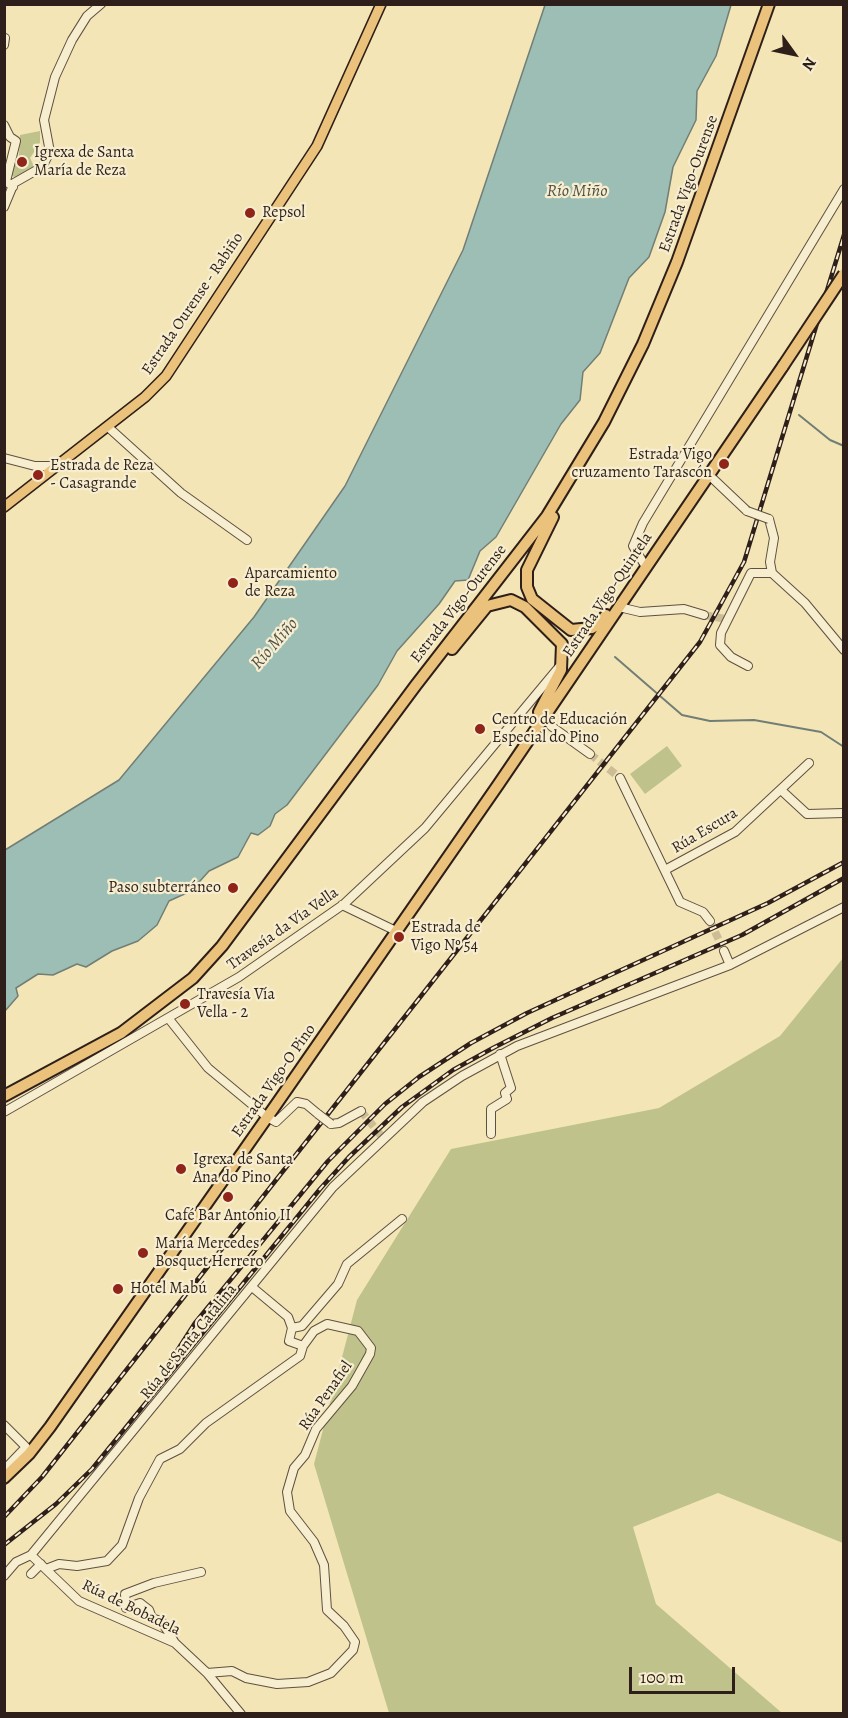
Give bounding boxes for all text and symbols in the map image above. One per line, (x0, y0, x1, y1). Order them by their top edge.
north arrow (764, 24, 824, 84)
text: N (797, 53, 821, 75)
street label: Estrada Vigo-Ourense (655, 113, 723, 255)
place label: Igrexa de Santa María de Reza (34, 143, 134, 181)
marker: Igrexa de Santa María de Reza (15, 155, 29, 169)
water label: Río Miño (547, 181, 607, 203)
place label: Repsol (262, 203, 305, 223)
marker: Repsol (243, 206, 257, 220)
street label: Estrada Ourense - Rabiño (138, 229, 248, 379)
place label: Estrada Vigo cruzamento Tarascón (571, 445, 712, 483)
place label: Estrada de Reza - Casagrande (50, 456, 154, 494)
marker: Estrada Vigo cruzamento Tarascón (717, 457, 731, 471)
marker: Estrada de Reza - Casagrande (31, 468, 45, 482)
street label: Estrada Vigo-Quintela (559, 529, 657, 661)
street label: Estrada Vigo-Ourense (407, 541, 511, 667)
place label: Aparcamiento de Reza (245, 564, 337, 602)
marker: Aparcamiento de Reza (226, 576, 240, 590)
water label: Río Miño (247, 614, 303, 674)
place label: Centro de Educación Especial do Pino (492, 710, 627, 748)
marker: Centro de Educación Especial do Pino (473, 722, 487, 736)
street label: Rúa Escura (669, 804, 741, 858)
place label: Paso subterráneo (108, 878, 221, 898)
marker: Paso subterráneo (226, 881, 240, 895)
street label: Travesía da Vía Vella (224, 883, 342, 975)
place label: Estrada de Vigo Nº 54 (411, 918, 481, 956)
marker: Estrada de Vigo Nº 54 (392, 930, 406, 944)
place label: Travesía Vía Vella - 2 (197, 985, 275, 1023)
marker: Travesía Vía Vella - 2 (178, 997, 192, 1011)
street label: Estrada Vigo-O Pino (228, 1021, 320, 1141)
place label: Igrexa de Santa Ana do Pino (193, 1150, 293, 1188)
marker: Igrexa de Santa Ana do Pino (174, 1162, 188, 1176)
marker: Café Bar Antonio II (221, 1190, 235, 1204)
place label: Café Bar Antonio II (165, 1206, 291, 1226)
place label: María Mercedes Bosquet Herrero (155, 1234, 263, 1272)
marker: María Mercedes Bosquet Herrero (136, 1246, 150, 1260)
place label: Hotel Mabú (130, 1279, 207, 1299)
street label: Rúa de Santa Catalina (137, 1281, 241, 1403)
marker: Hotel Mabú (111, 1282, 125, 1296)
street label: Rúa Penafiel (295, 1358, 357, 1434)
street label: Rúa de Bobadela (78, 1576, 184, 1640)
scale bar (632, 1655, 738, 1693)
text: 100 m (640, 1665, 684, 1689)

